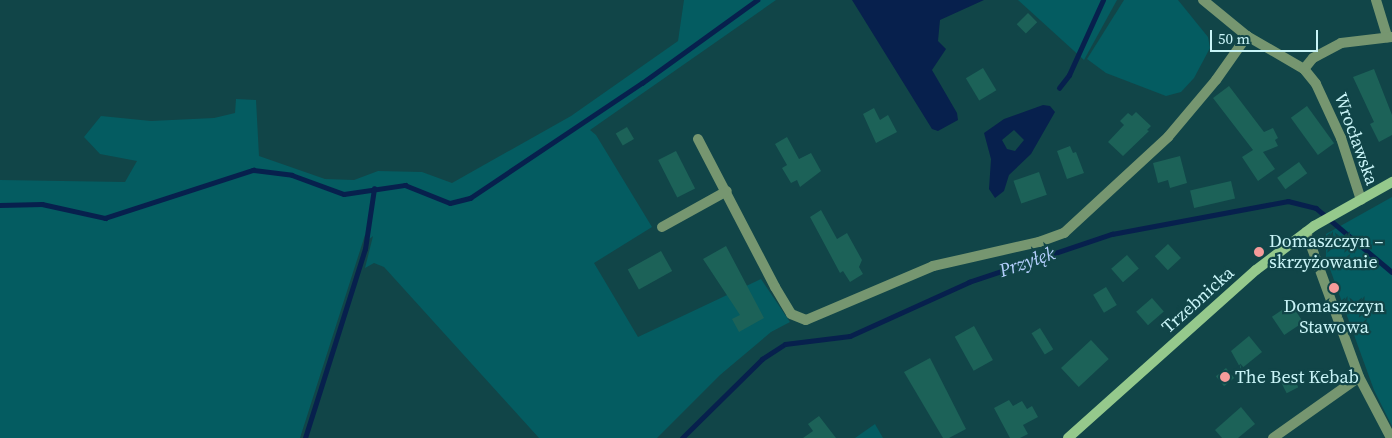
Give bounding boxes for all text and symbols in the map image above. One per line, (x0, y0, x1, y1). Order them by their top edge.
scale bar (1212, 20, 1320, 52)
text: 50 m (1218, 28, 1250, 49)
street label: Wrocławska (1329, 90, 1383, 188)
place label: Domaszczyn – skrzyżowanie (1269, 231, 1384, 274)
water label: Przyłęk (996, 242, 1058, 282)
marker: Domaszczyn – skrzyżowanie (1253, 246, 1265, 258)
street label: Trzebnicka (1158, 262, 1238, 338)
marker: Domaszczyn Stawowa (1328, 282, 1340, 294)
place label: Domaszczyn Stawowa (1283, 296, 1385, 338)
place label: The Best Kebab (1235, 366, 1359, 388)
marker: The Best Kebab (1219, 371, 1231, 383)

